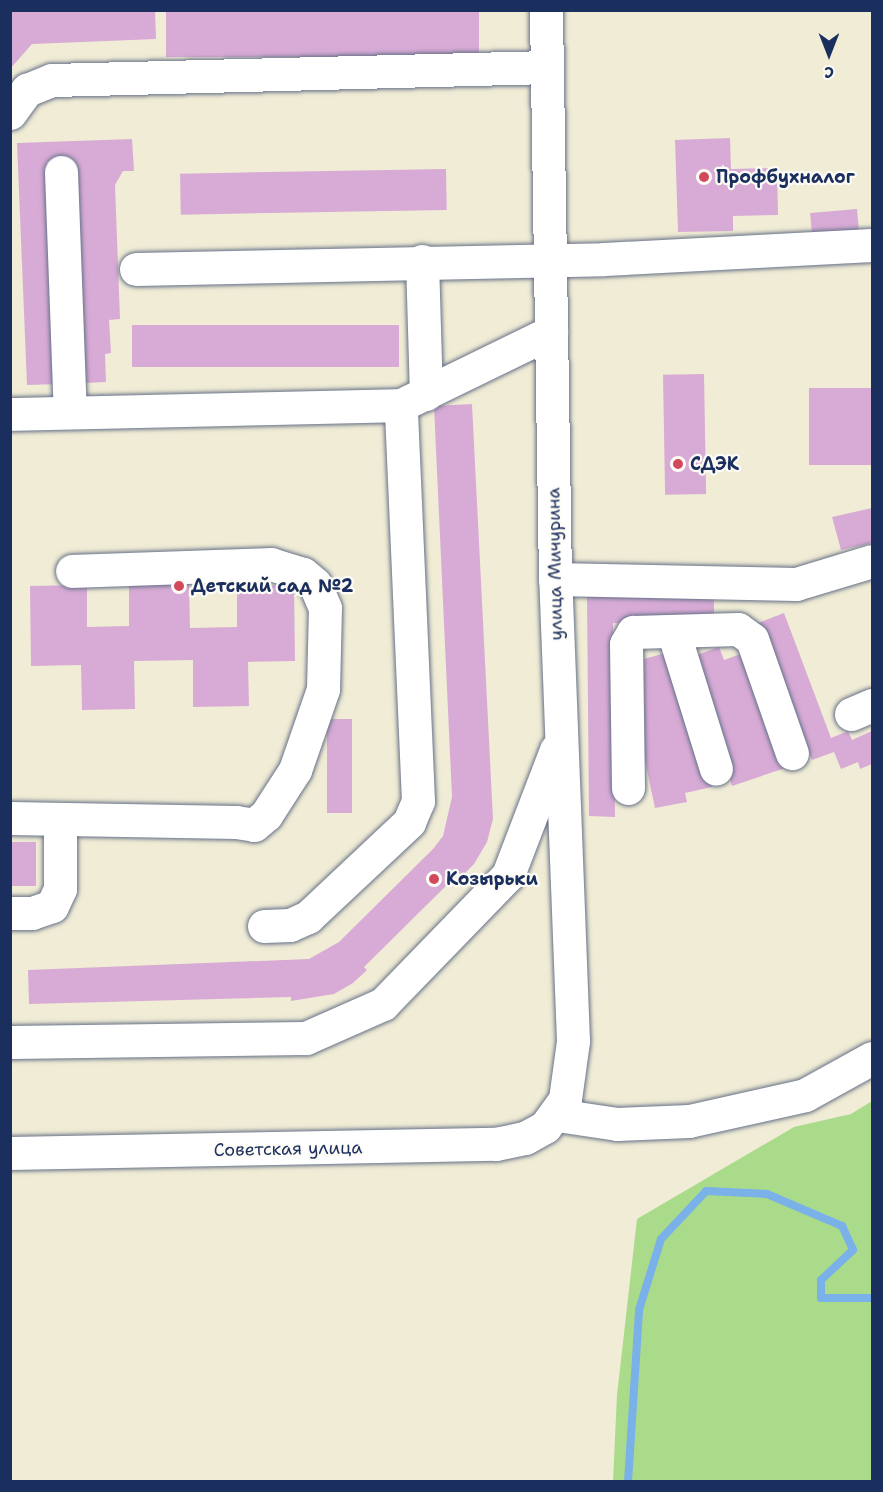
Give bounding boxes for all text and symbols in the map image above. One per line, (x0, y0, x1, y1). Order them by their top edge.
north arrow (799, 24, 859, 84)
text: С (824, 62, 834, 83)
place label: Профбухналог (716, 166, 855, 188)
marker: Профбухналог (697, 170, 711, 184)
place label: СДЭК (690, 453, 739, 475)
marker: СДЭК (671, 457, 685, 471)
street label: улица Мичурина (543, 487, 567, 641)
place label: Детский сад №2 (191, 575, 353, 597)
marker: Детский сад №2 (172, 579, 186, 593)
place label: Козырьки (446, 868, 538, 890)
marker: Козырьки (427, 872, 441, 886)
street label: Советская улица (213, 1137, 363, 1161)

